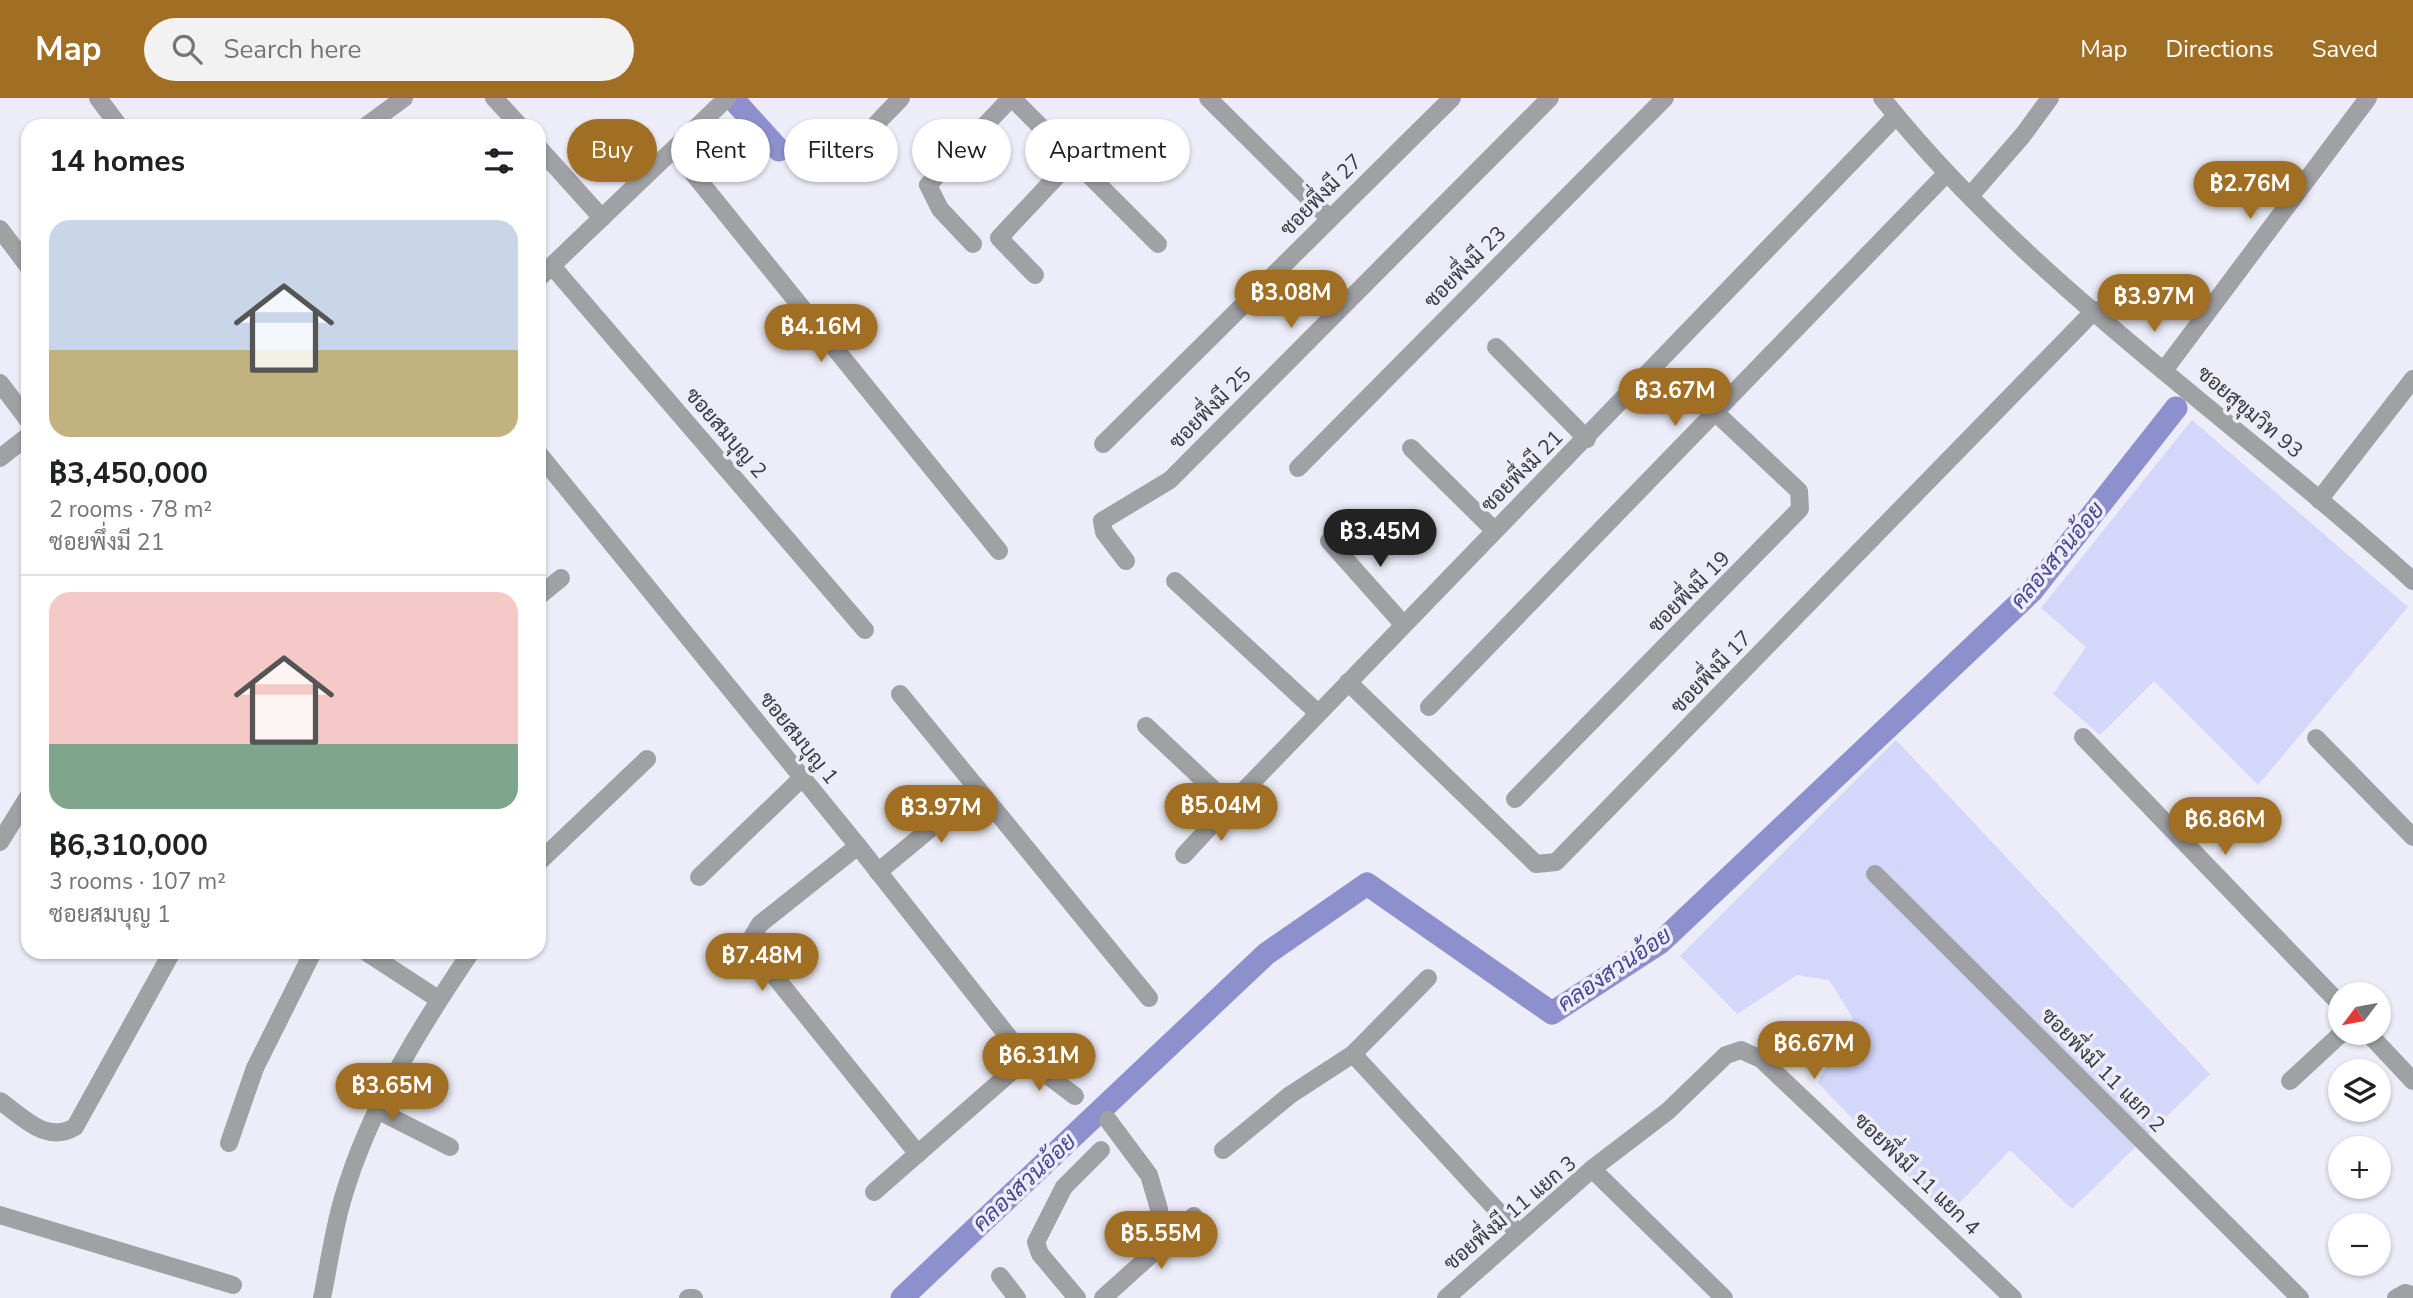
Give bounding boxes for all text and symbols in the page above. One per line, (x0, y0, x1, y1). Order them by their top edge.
search box (144, 18, 634, 81)
text: Map (35, 27, 102, 72)
icon: search (168, 30, 206, 68)
text: Search here (224, 32, 361, 67)
text: Map (2080, 33, 2127, 65)
text: Directions (2165, 33, 2274, 65)
text: Saved (2312, 33, 2378, 65)
chip: Buy (567, 119, 657, 182)
chip: Rent (671, 119, 770, 182)
chip: Filters (784, 119, 898, 182)
chip: New (912, 119, 1011, 182)
chip: Apartment (1025, 119, 1190, 182)
text: 14 homes (49, 141, 185, 182)
icon: filters (480, 142, 518, 180)
street label: ซอยพึ่งมี 27 (1270, 144, 1368, 242)
pin: ฿2.76M (2193, 162, 2307, 221)
text: ฿2.76M (2210, 168, 2290, 199)
street label: ซอยพึ่งมี 23 (1414, 216, 1512, 314)
icon: home (221, 265, 347, 391)
pin: ฿3.08M (1234, 271, 1348, 330)
pin: ฿3.97M (2097, 274, 2211, 334)
text: ฿3.08M (1251, 277, 1331, 308)
text: ฿3.97M (2114, 281, 2194, 312)
pin: ฿4.16M (764, 304, 878, 364)
text: ฿4.16M (781, 311, 861, 342)
street label: ซอยพึ่งมี 25 (1159, 357, 1257, 455)
street label: ซอยสุขุมวิท 93 (2191, 360, 2309, 464)
pin: ฿3.67M (1618, 368, 1732, 428)
text: ฿3.67M (1635, 375, 1715, 406)
street label: ซอยสมบุญ 2 (679, 382, 773, 484)
street label: ซอยพึ่งมี 21 (1471, 420, 1569, 518)
text: ฿3,450,000 (49, 453, 208, 494)
text: 2 rooms · 78 m² (49, 494, 212, 525)
water label: คลองสวนอ้อย (2003, 495, 2111, 615)
pin: ฿3.45M (1323, 510, 1437, 569)
text: ฿3.45M (1340, 516, 1420, 547)
text: ซอยพึ่งมี 21 (49, 527, 164, 558)
street label: ซอยพึ่งมี 19 (1638, 541, 1736, 639)
street label: ซอยพึ่งมี 17 (1660, 620, 1758, 720)
icon: home (221, 637, 347, 763)
street label: ซอยสมบุญ 1 (753, 686, 845, 790)
pin: ฿5.04M (1164, 784, 1278, 843)
pin: ฿3.97M (884, 786, 998, 845)
text: ฿5.04M (1181, 790, 1261, 821)
text: ฿3.97M (901, 792, 981, 823)
pin: ฿6.86M (2168, 798, 2282, 857)
text: ฿6.86M (2185, 804, 2265, 835)
text: ฿6,310,000 (49, 825, 208, 866)
text: 3 rooms · 107 m² (49, 866, 226, 897)
text: ซอยสมบุญ 1 (49, 899, 171, 930)
water label: คลองสวนอ้อย (1551, 920, 1677, 1019)
pin: ฿7.48M (705, 934, 819, 993)
text: ฿7.48M (722, 940, 802, 971)
north arrow (2328, 982, 2390, 1045)
map controls (2328, 982, 2391, 1276)
street label: ซอยพึ่งมี 11 แยก 2 (2035, 998, 2175, 1138)
pin: ฿6.67M (1757, 1021, 1871, 1081)
text: ฿6.67M (1774, 1028, 1854, 1059)
pin: ฿6.31M (982, 1034, 1096, 1093)
text: ฿6.31M (999, 1040, 1079, 1071)
button: layers (2328, 1059, 2391, 1122)
pin: ฿3.65M (335, 1063, 449, 1123)
text: ฿3.65M (352, 1070, 432, 1101)
street label: ซอยพึ่งมี 11 แยก 4 (1848, 1102, 1990, 1241)
water label: คลองสวนอ้อย (966, 1126, 1083, 1238)
button: + (2328, 1136, 2391, 1199)
street label: ซอยพึ่งมี 11 แยก 3 (1434, 1145, 1582, 1277)
pin: ฿5.55M (1104, 1212, 1218, 1271)
button: − (2328, 1213, 2391, 1276)
text: ฿5.55M (1121, 1218, 1201, 1249)

